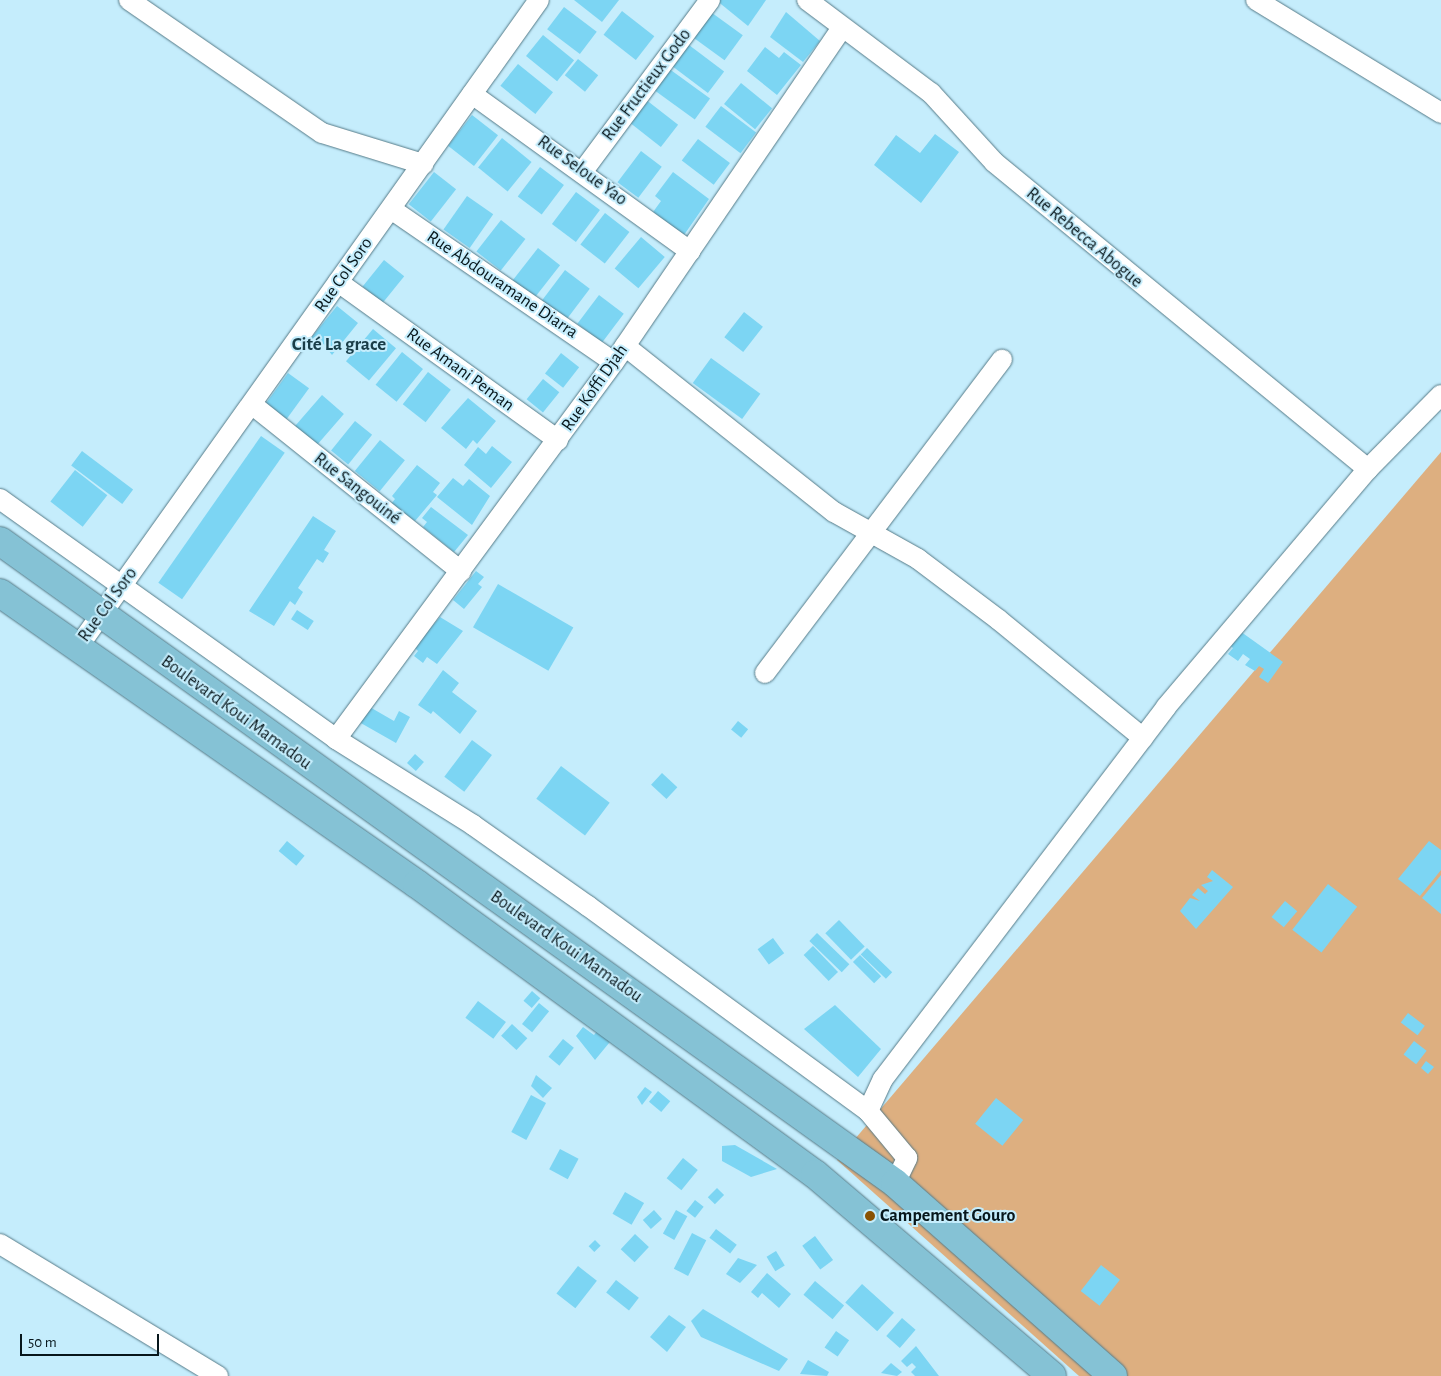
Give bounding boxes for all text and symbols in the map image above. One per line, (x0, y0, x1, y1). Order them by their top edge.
street label: Rue Fructieux Godo (598, 25, 696, 145)
street label: Rue Seloue Yao (533, 131, 631, 211)
street label: Rue Rebecca Abogue (1022, 183, 1146, 293)
street label: Rue Abdouramane Diarra (422, 226, 582, 344)
street label: Rue Col Soro (310, 233, 378, 317)
street label: Rue Amani Peman (402, 324, 518, 416)
district label: Cité La grace (292, 334, 386, 356)
street label: Rue Koffi Djah (557, 340, 633, 436)
street label: Rue Sangouiné (309, 448, 405, 530)
street label: Rue Col Soro (74, 564, 142, 646)
street label: Boulevard Koui Mamadou (157, 651, 315, 775)
street label: Boulevard Koui Mamadou (486, 886, 646, 1008)
place label: Campement Gouro (880, 1205, 1015, 1227)
marker: Campement Gouro (864, 1210, 876, 1222)
scale bar (22, 1324, 161, 1356)
text: 50 m (28, 1335, 57, 1350)

